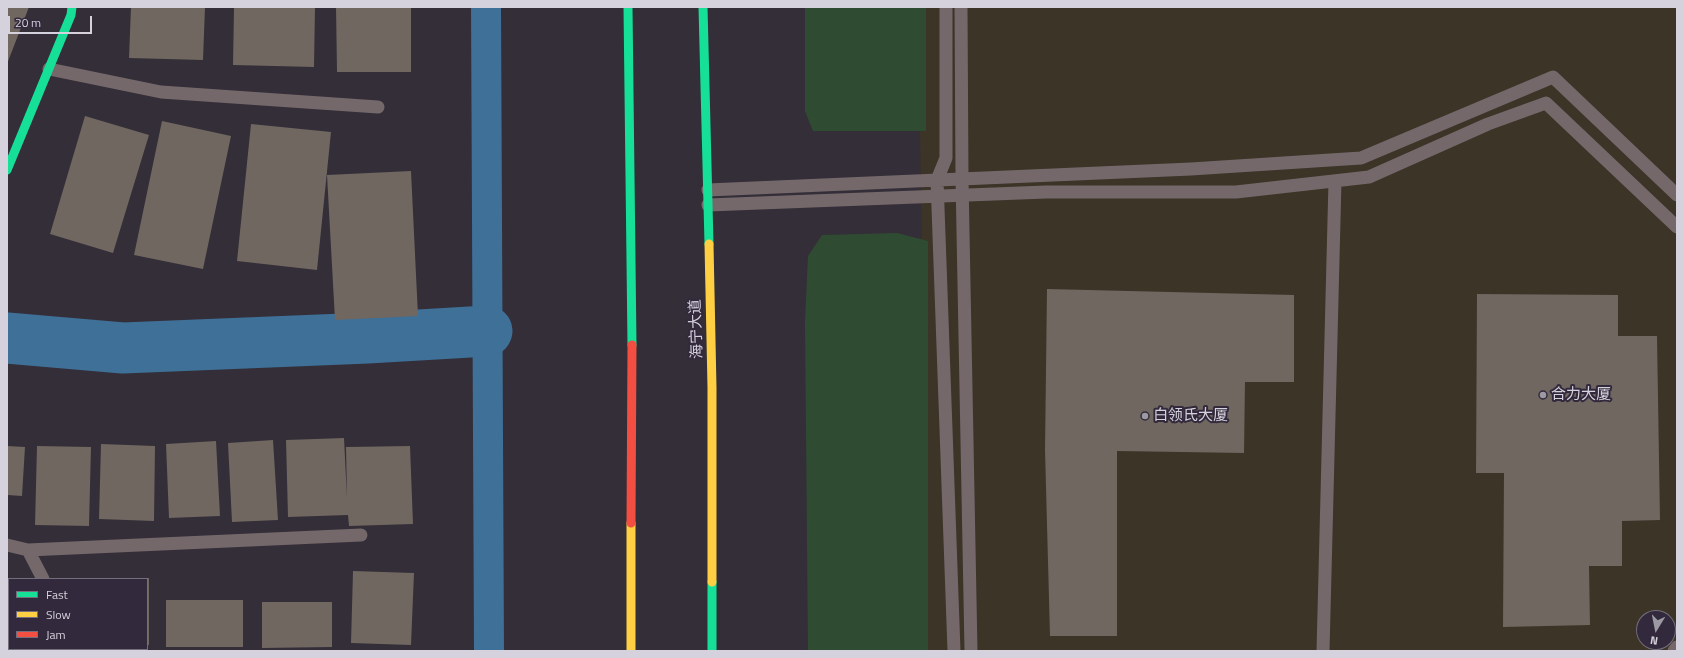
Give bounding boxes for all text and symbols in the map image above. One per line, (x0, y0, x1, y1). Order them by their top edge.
scale bar (10, 8, 94, 34)
text: 20 m (15, 13, 41, 32)
street label: 海宁大道 (687, 299, 707, 359)
place label: 合力大厦 (1551, 386, 1611, 404)
marker: 合力大厦 (1538, 390, 1548, 400)
place label: 白领氏大厦 (1153, 407, 1228, 425)
marker: 白领氏大厦 (1140, 411, 1150, 421)
legend (8, 578, 148, 650)
text: Fast (46, 585, 68, 604)
text: Slow (46, 605, 71, 624)
north arrow (1636, 610, 1676, 650)
text: Jam (46, 625, 66, 644)
text: N (1649, 632, 1659, 649)

